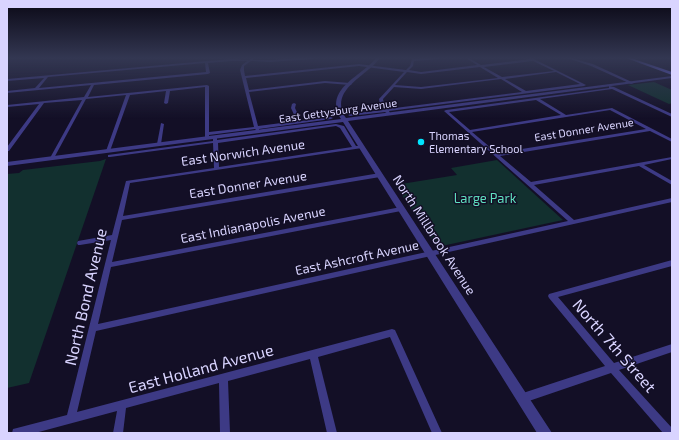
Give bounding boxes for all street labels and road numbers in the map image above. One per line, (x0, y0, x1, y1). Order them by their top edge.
street label: East Gettysburg Avenue (278, 96, 398, 126)
street label: East Donner Avenue (533, 116, 635, 144)
street label: East Norwich Avenue (180, 137, 306, 169)
street label: East Donner Avenue (188, 168, 308, 202)
street label: North Millbrook Avenue (389, 172, 479, 298)
street label: East Indianapolis Avenue (179, 203, 327, 247)
street label: North Bond Avenue (61, 226, 111, 368)
street label: East Ashcroft Avenue (294, 237, 420, 279)
street label: North 7th Street (568, 295, 660, 397)
street label: East Holland Avenue (126, 340, 276, 398)

